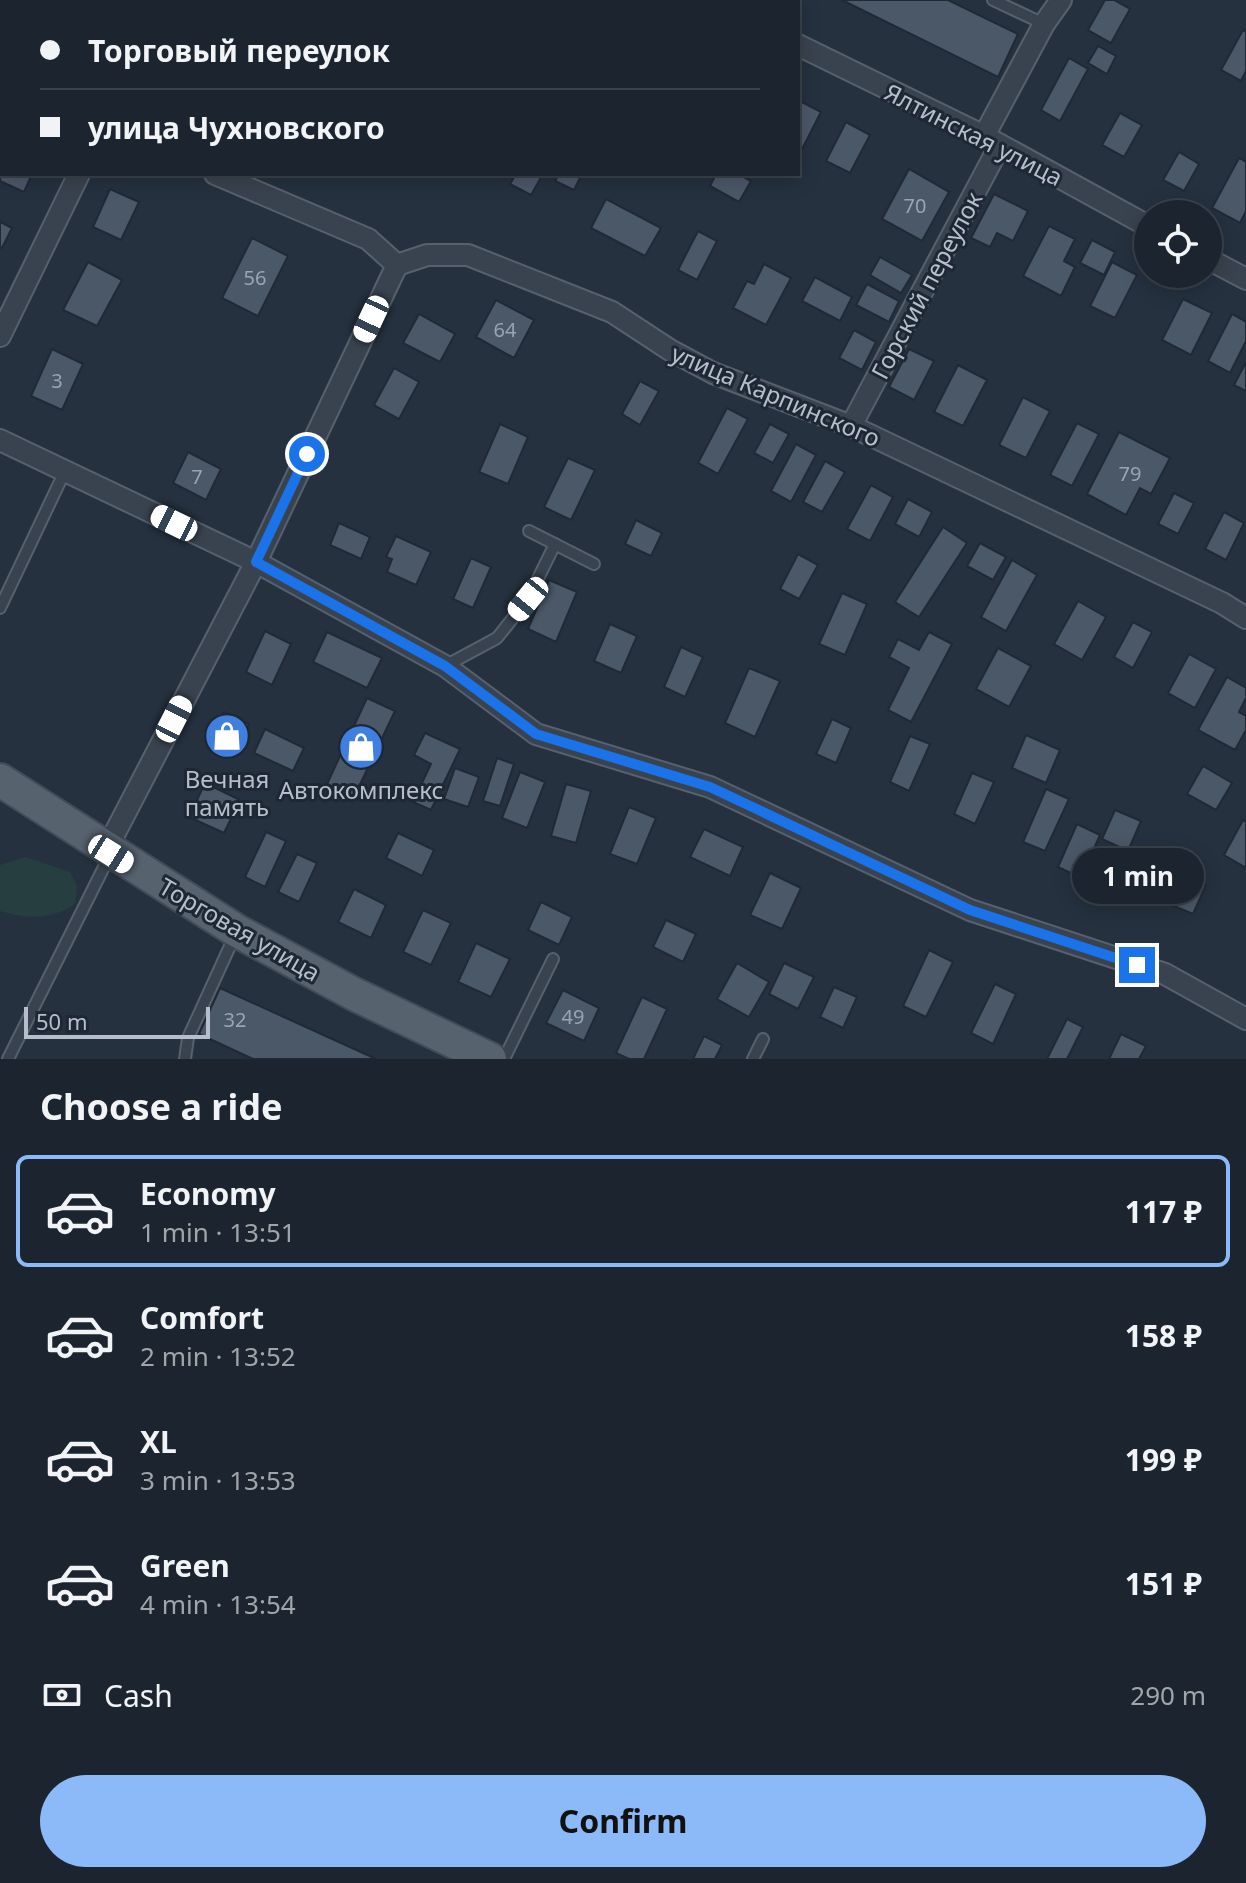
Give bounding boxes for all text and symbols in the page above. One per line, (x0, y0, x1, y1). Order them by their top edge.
text: Торговый переулок (88, 30, 390, 71)
street label: Ялтинская улица (879, 75, 1069, 193)
text: улица Чухновского (88, 107, 385, 148)
street label: Горский переулок (863, 185, 989, 384)
house number: 70 (904, 192, 926, 219)
map controls (1134, 200, 1222, 288)
button: locate (1134, 200, 1222, 288)
house number: 56 (244, 264, 266, 291)
car (350, 292, 392, 346)
house number: 64 (494, 316, 517, 343)
street label: улица Карпинского (666, 336, 886, 454)
house number: 3 (51, 367, 63, 394)
route start (289, 436, 325, 472)
house number: 79 (1119, 460, 1141, 487)
house number: 7 (191, 463, 203, 490)
car (147, 502, 201, 544)
car (504, 573, 552, 625)
car (152, 692, 196, 746)
shop icon: Вечная память (203, 712, 251, 760)
shop icon: Автокомплекс (337, 723, 385, 771)
place label: Вечная память (185, 762, 269, 823)
place label: Автокомплекс (279, 773, 443, 806)
car (84, 831, 138, 877)
callout: 1 min (1071, 849, 1203, 905)
text: 1 min (1102, 858, 1174, 894)
street label: Торговая улица (153, 870, 327, 988)
route end (1119, 947, 1155, 983)
scale bar (24, 1003, 210, 1039)
house number: 49 (562, 1003, 584, 1030)
text: 50 m (36, 1006, 87, 1036)
house number: 32 (224, 1006, 246, 1033)
text: Choose a ride (40, 1082, 282, 1131)
text: Economy (140, 1173, 276, 1214)
icon: car (44, 1175, 116, 1247)
text: 117 ₽ (1125, 1191, 1202, 1232)
text: 1 min · 13:51 (140, 1214, 296, 1250)
text: Comfort (140, 1297, 264, 1338)
icon: car (44, 1299, 116, 1371)
text: 158 ₽ (1125, 1315, 1202, 1356)
text: 2 min · 13:52 (140, 1338, 296, 1374)
text: XL (140, 1421, 177, 1462)
icon: car (44, 1423, 116, 1495)
text: 199 ₽ (1125, 1439, 1202, 1480)
text: 3 min · 13:53 (140, 1462, 296, 1498)
text: Green (140, 1545, 230, 1586)
icon: car (44, 1547, 116, 1619)
text: 151 ₽ (1125, 1563, 1202, 1604)
text: 4 min · 13:54 (140, 1586, 296, 1622)
icon: cash (40, 1673, 84, 1717)
text: Cash (104, 1675, 173, 1716)
text: 290 m (1130, 1677, 1206, 1713)
button: Confirm (40, 1775, 1206, 1867)

